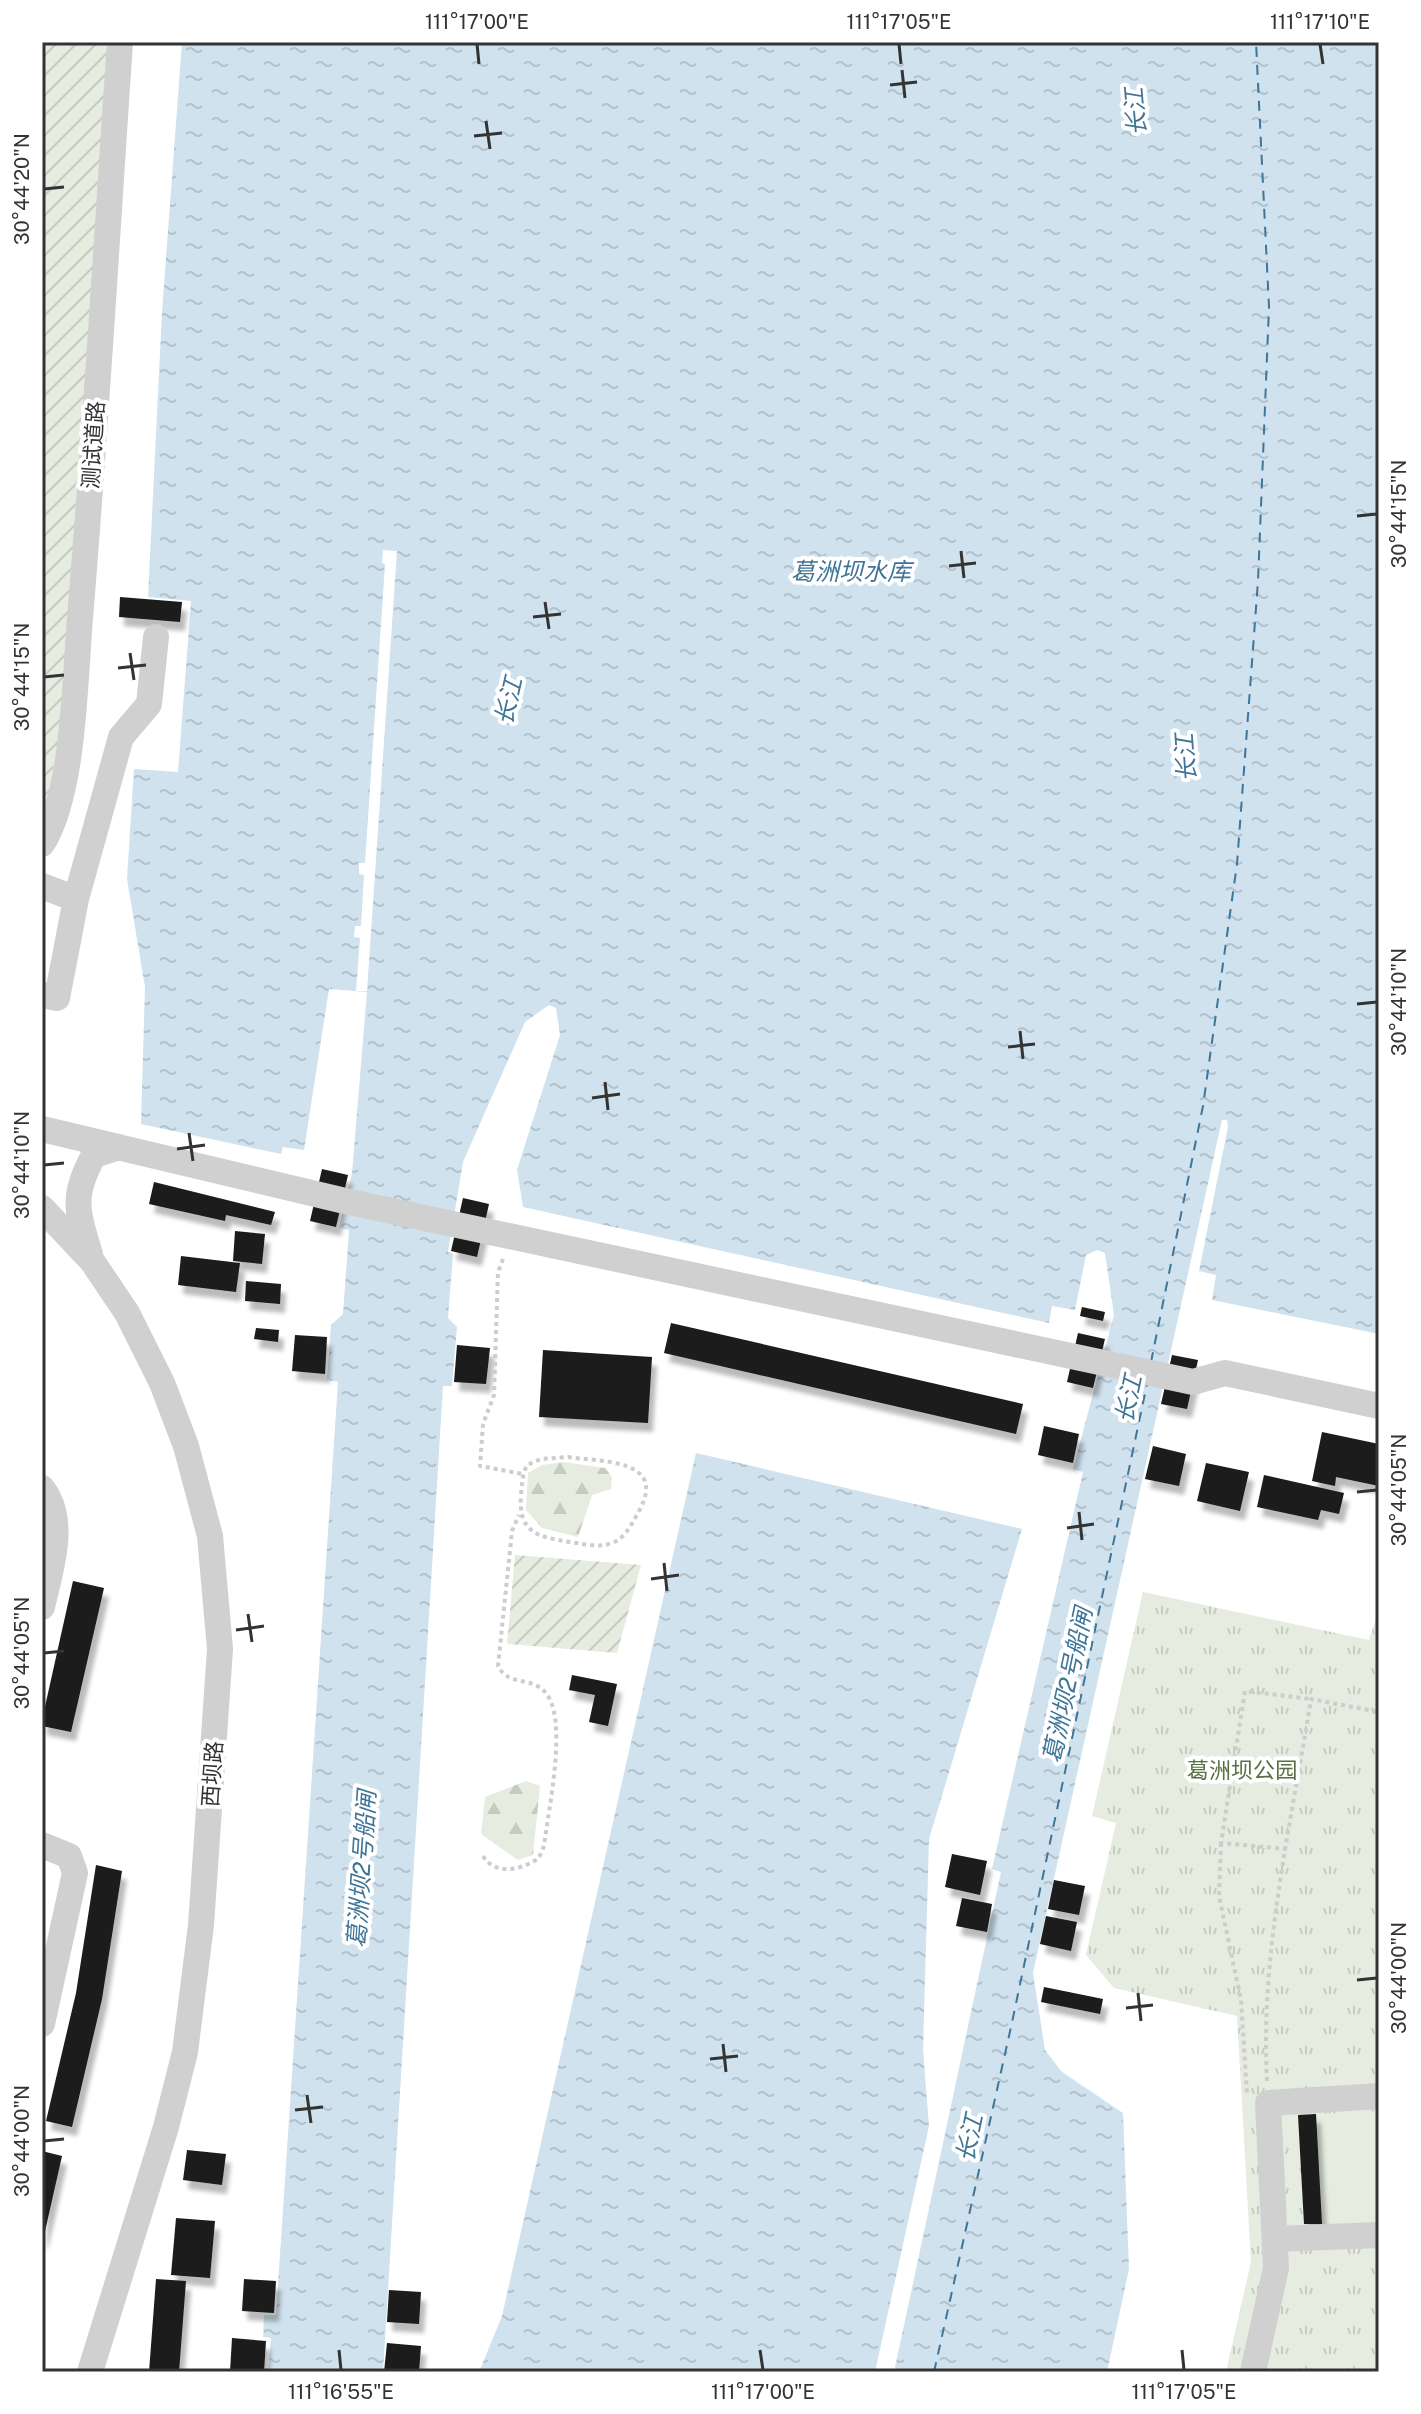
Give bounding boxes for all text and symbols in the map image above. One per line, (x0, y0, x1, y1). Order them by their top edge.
text: 111°17'00"E (425, 10, 529, 34)
text: 111°17'05"E (847, 10, 951, 34)
text: 111°17'10"E (1270, 10, 1370, 34)
water label: 长江 (1119, 84, 1151, 137)
text: 30°44'20"N (10, 133, 34, 245)
street label: 测试道路 (77, 400, 109, 490)
text: 30°44'15"N (1387, 460, 1411, 568)
water label: 葛洲坝水库 (791, 557, 915, 585)
text: 30°44'15"N (10, 623, 34, 731)
water label: 长江 (489, 672, 528, 728)
water label: 长江 (1169, 730, 1201, 783)
text: 30°44'10"N (1387, 948, 1411, 1056)
text: 30°44'10"N (10, 1111, 34, 1219)
water label: 长江 (1109, 1370, 1147, 1425)
text: 30°44'05"N (1387, 1434, 1411, 1546)
text: 30°44'05"N (10, 1597, 34, 1709)
water label: 葛洲坝2号船闸 (1037, 1602, 1098, 1765)
street label: 西坝路 (197, 1740, 227, 1808)
park label: 葛洲坝公园 (1187, 1757, 1297, 1783)
water label: 葛洲坝2号船闸 (342, 1786, 381, 1949)
text: 30°44'00"N (1387, 1922, 1411, 2034)
text: 30°44'00"N (10, 2085, 34, 2197)
water label: 长江 (950, 2109, 988, 2164)
text: 111°16'55"E (288, 2380, 394, 2404)
text: 111°17'00"E (711, 2380, 815, 2404)
text: 111°17'05"E (1132, 2380, 1236, 2404)

